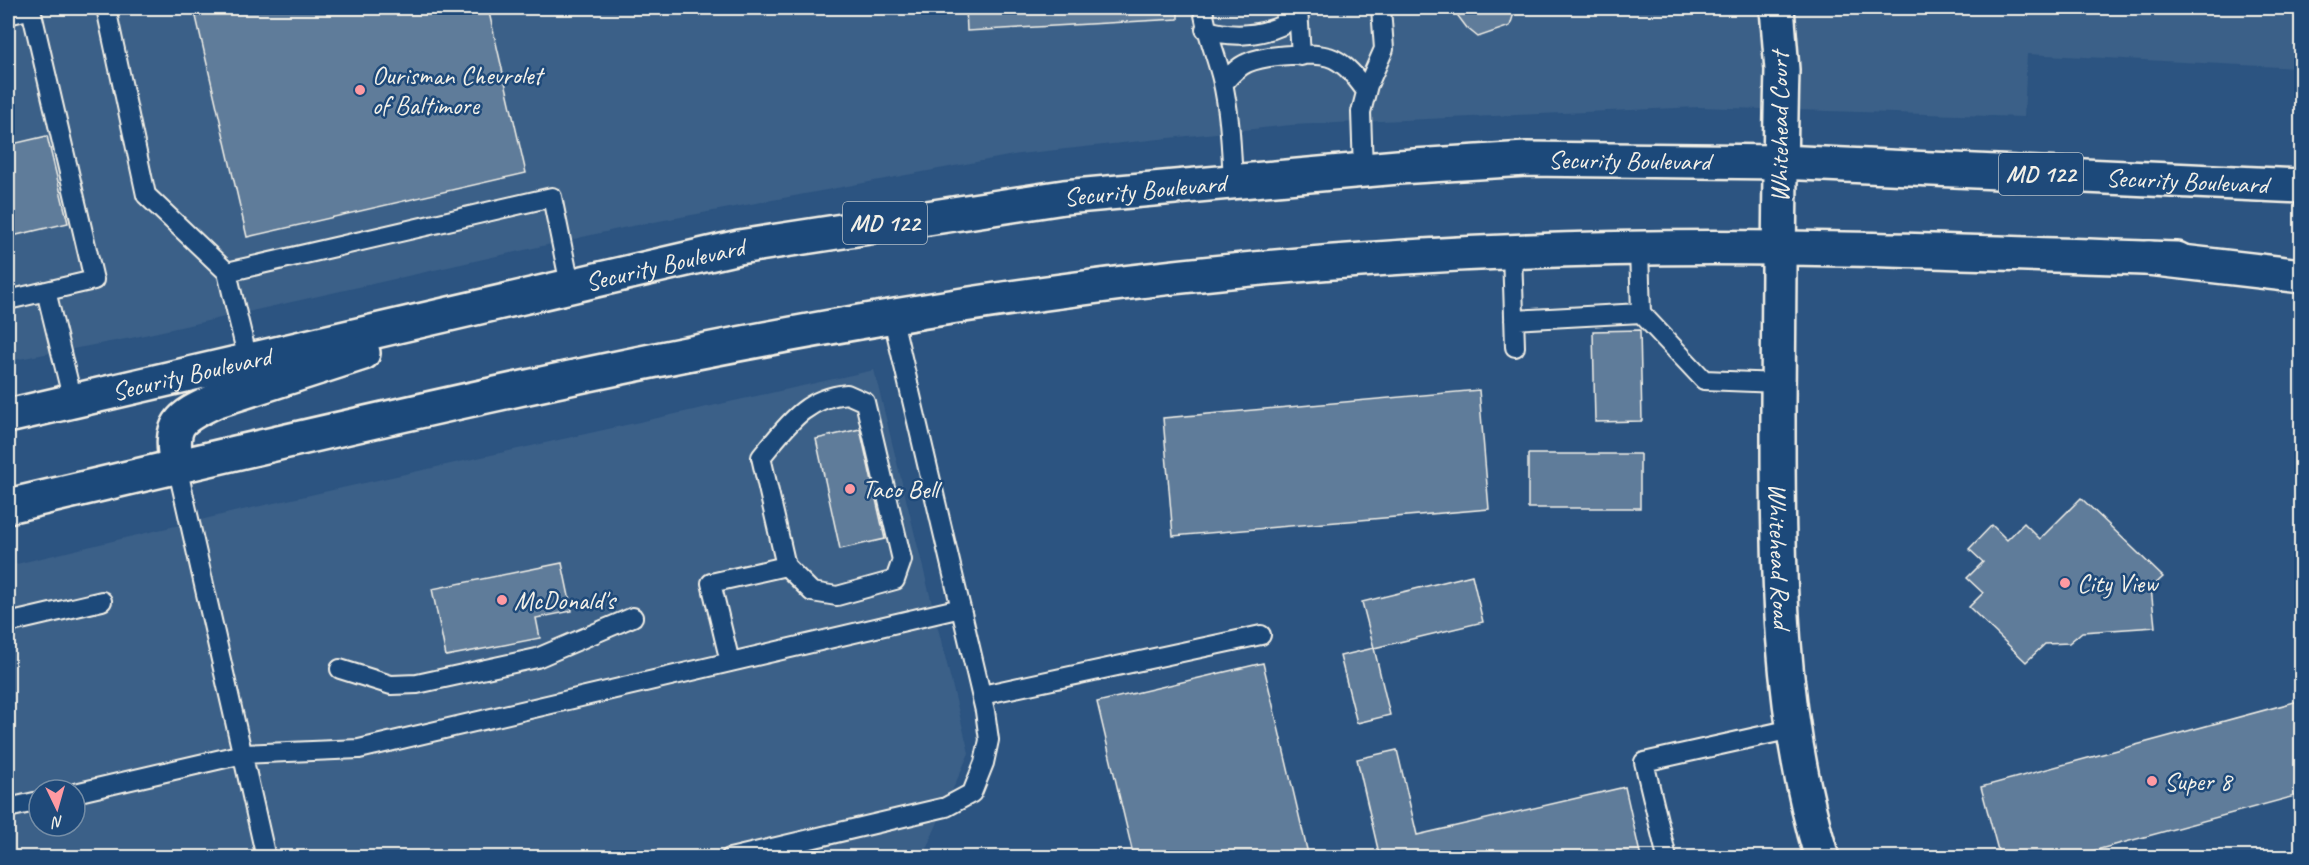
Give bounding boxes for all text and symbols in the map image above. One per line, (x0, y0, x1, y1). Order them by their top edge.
street label: Whitehead Court (1763, 48, 1796, 202)
place label: Ourisman Chevrolet of Baltimore (372, 59, 545, 122)
marker: Ourisman Chevrolet of Baltimore (353, 83, 367, 97)
street label: Security Boulevard (1548, 143, 1714, 178)
road number: MD 122 (1999, 153, 2083, 195)
street label: Security Boulevard (2105, 161, 2272, 202)
street label: Security Boulevard (1062, 166, 1231, 214)
road number: MD 122 (843, 202, 927, 244)
street label: Security Boulevard (582, 229, 751, 299)
street label: Security Boulevard (109, 339, 278, 408)
place label: Taco Bell (862, 473, 943, 506)
marker: Taco Bell (843, 482, 857, 496)
street label: Whitehead Road (1761, 483, 1799, 633)
place label: City View (2077, 567, 2160, 600)
marker: City View (2058, 576, 2072, 590)
place label: McDonald's (514, 584, 617, 617)
marker: McDonald's (495, 593, 509, 607)
place label: Super 8 (2164, 765, 2234, 798)
marker: Super 8 (2145, 774, 2159, 788)
north arrow (27, 778, 87, 838)
text: N (49, 812, 64, 833)

